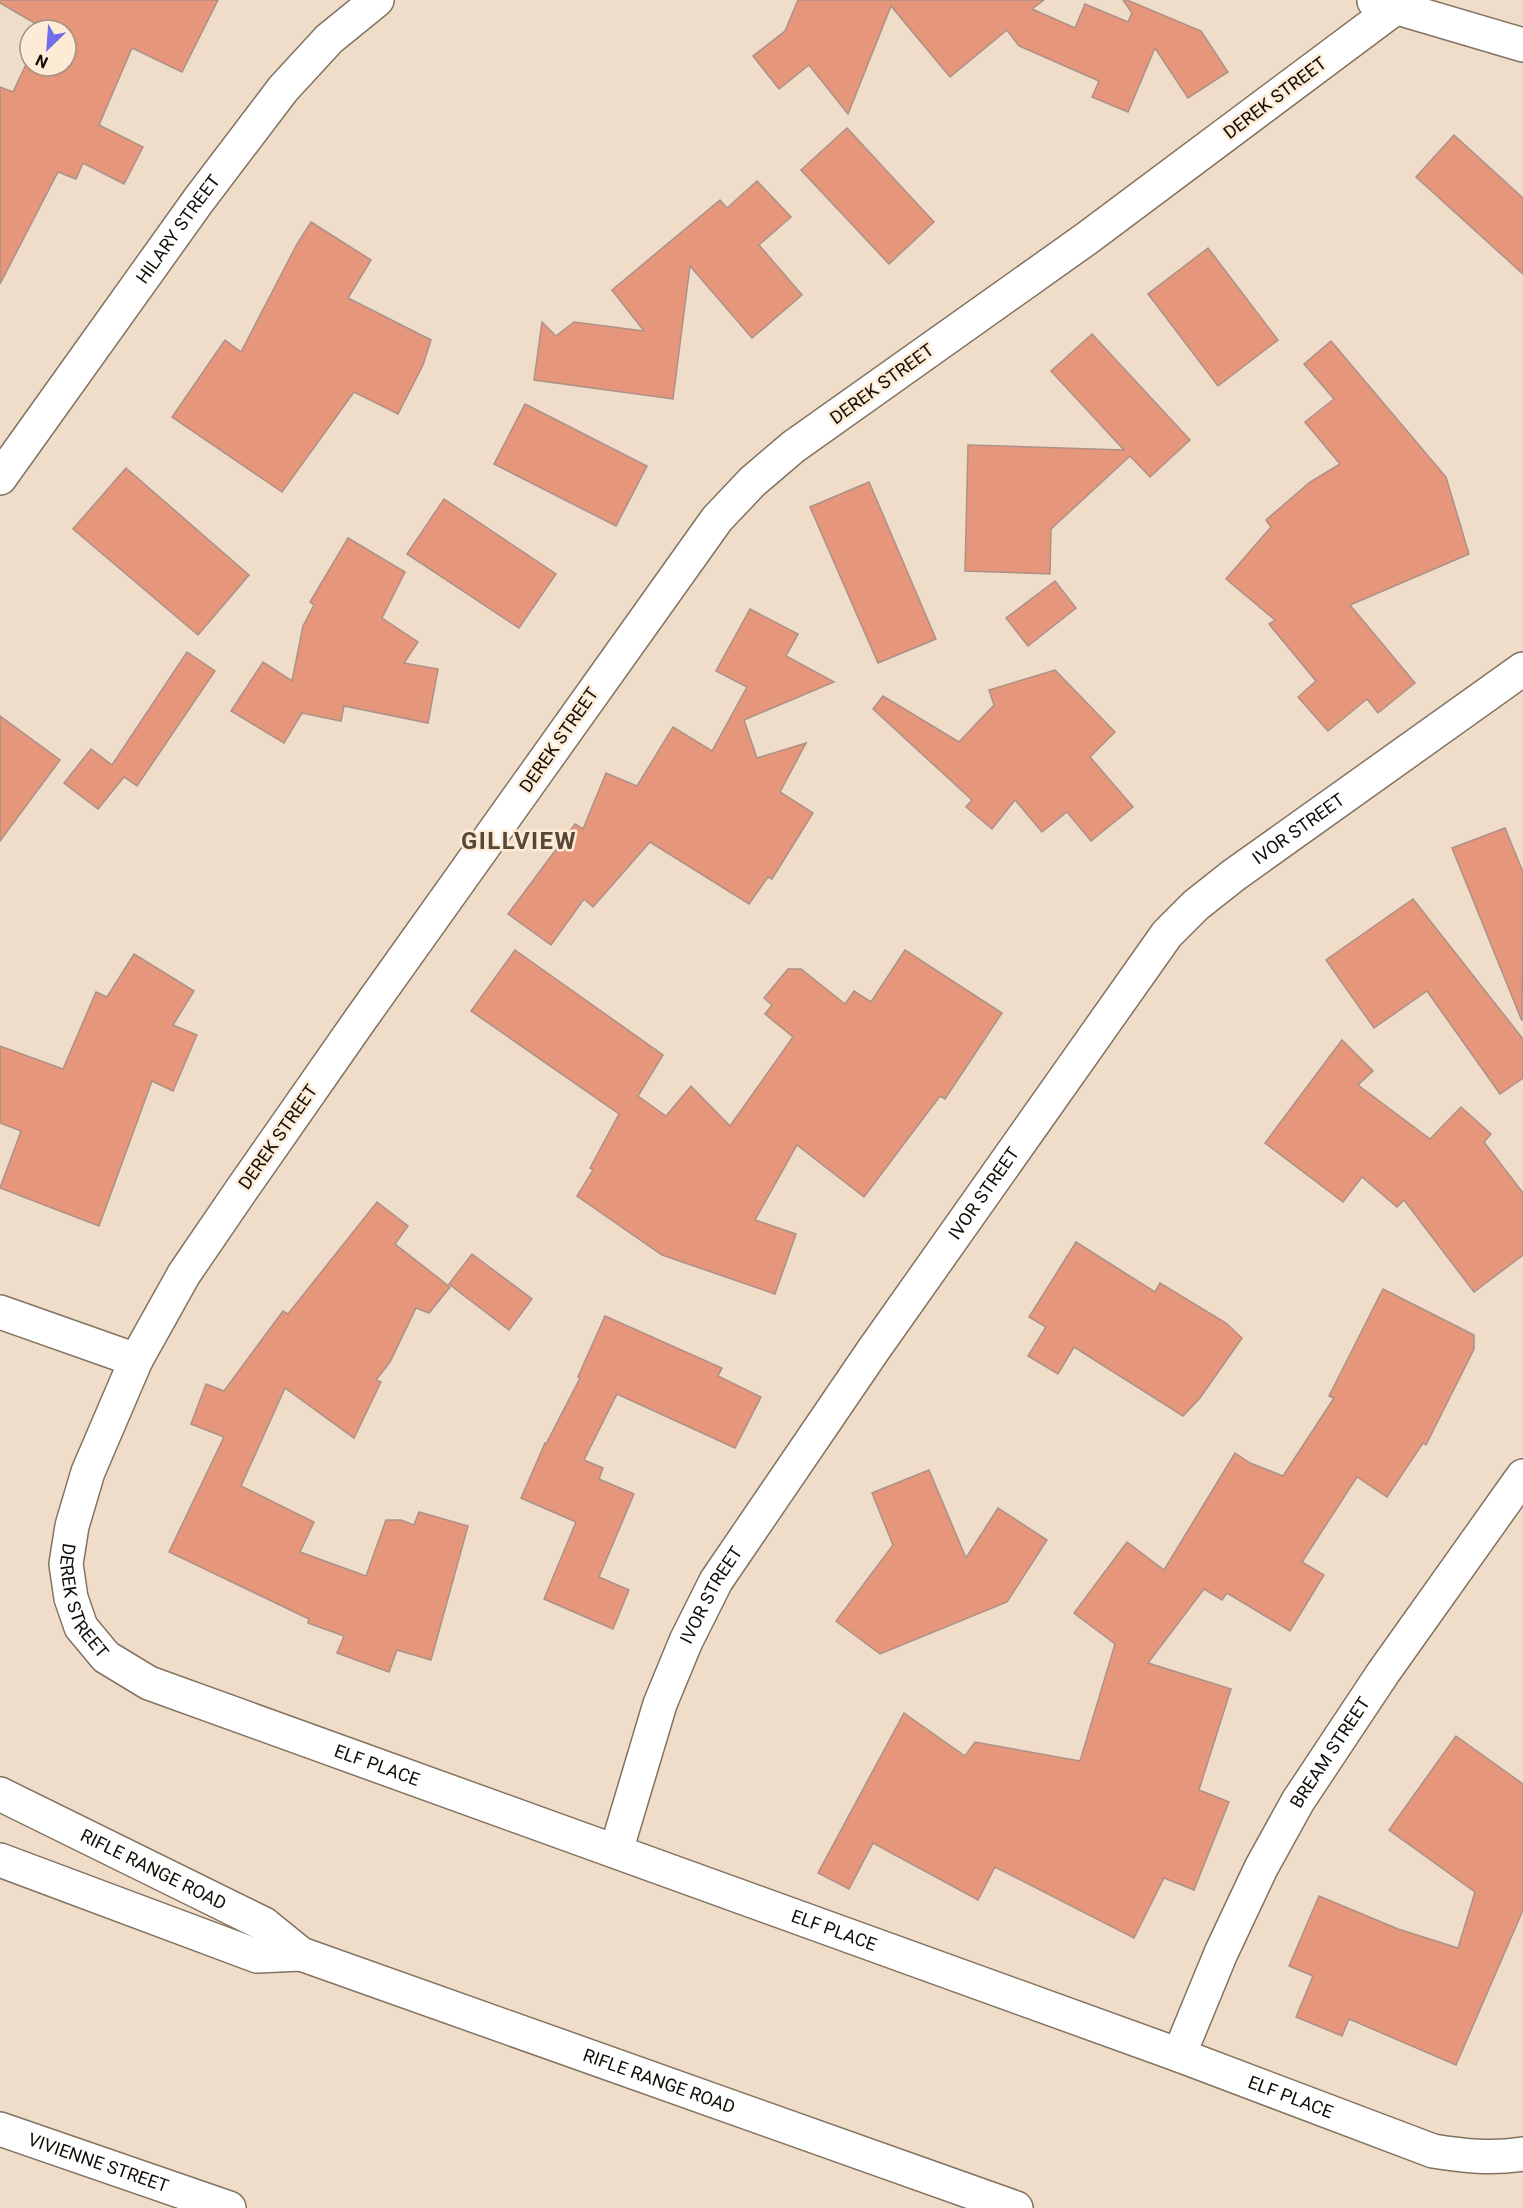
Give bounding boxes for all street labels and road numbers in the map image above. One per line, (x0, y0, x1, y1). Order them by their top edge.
street label: DEREK STREET (1219, 52, 1330, 143)
street label: HILARY STREET (131, 170, 224, 287)
street label: DEREK STREET (826, 339, 938, 428)
street label: DEREK STREET (515, 683, 603, 796)
street label: IVOR STREET (1248, 789, 1349, 869)
street label: DEREK STREET (234, 1080, 322, 1193)
street label: IVOR STREET (944, 1143, 1023, 1243)
street label: DEREK STREET (56, 1542, 113, 1662)
street label: IVOR STREET (675, 1542, 747, 1647)
street label: BREAM STREET (1285, 1693, 1374, 1811)
street label: ELF PLACE (332, 1740, 423, 1790)
street label: RIFLE RANGE ROAD (77, 1824, 230, 1914)
street label: ELF PLACE (789, 1905, 880, 1955)
street label: RIFLE RANGE ROAD (580, 2044, 738, 2117)
street label: ELF PLACE (1245, 2071, 1336, 2122)
street label: VIVIENNE STREET (25, 2128, 172, 2196)

